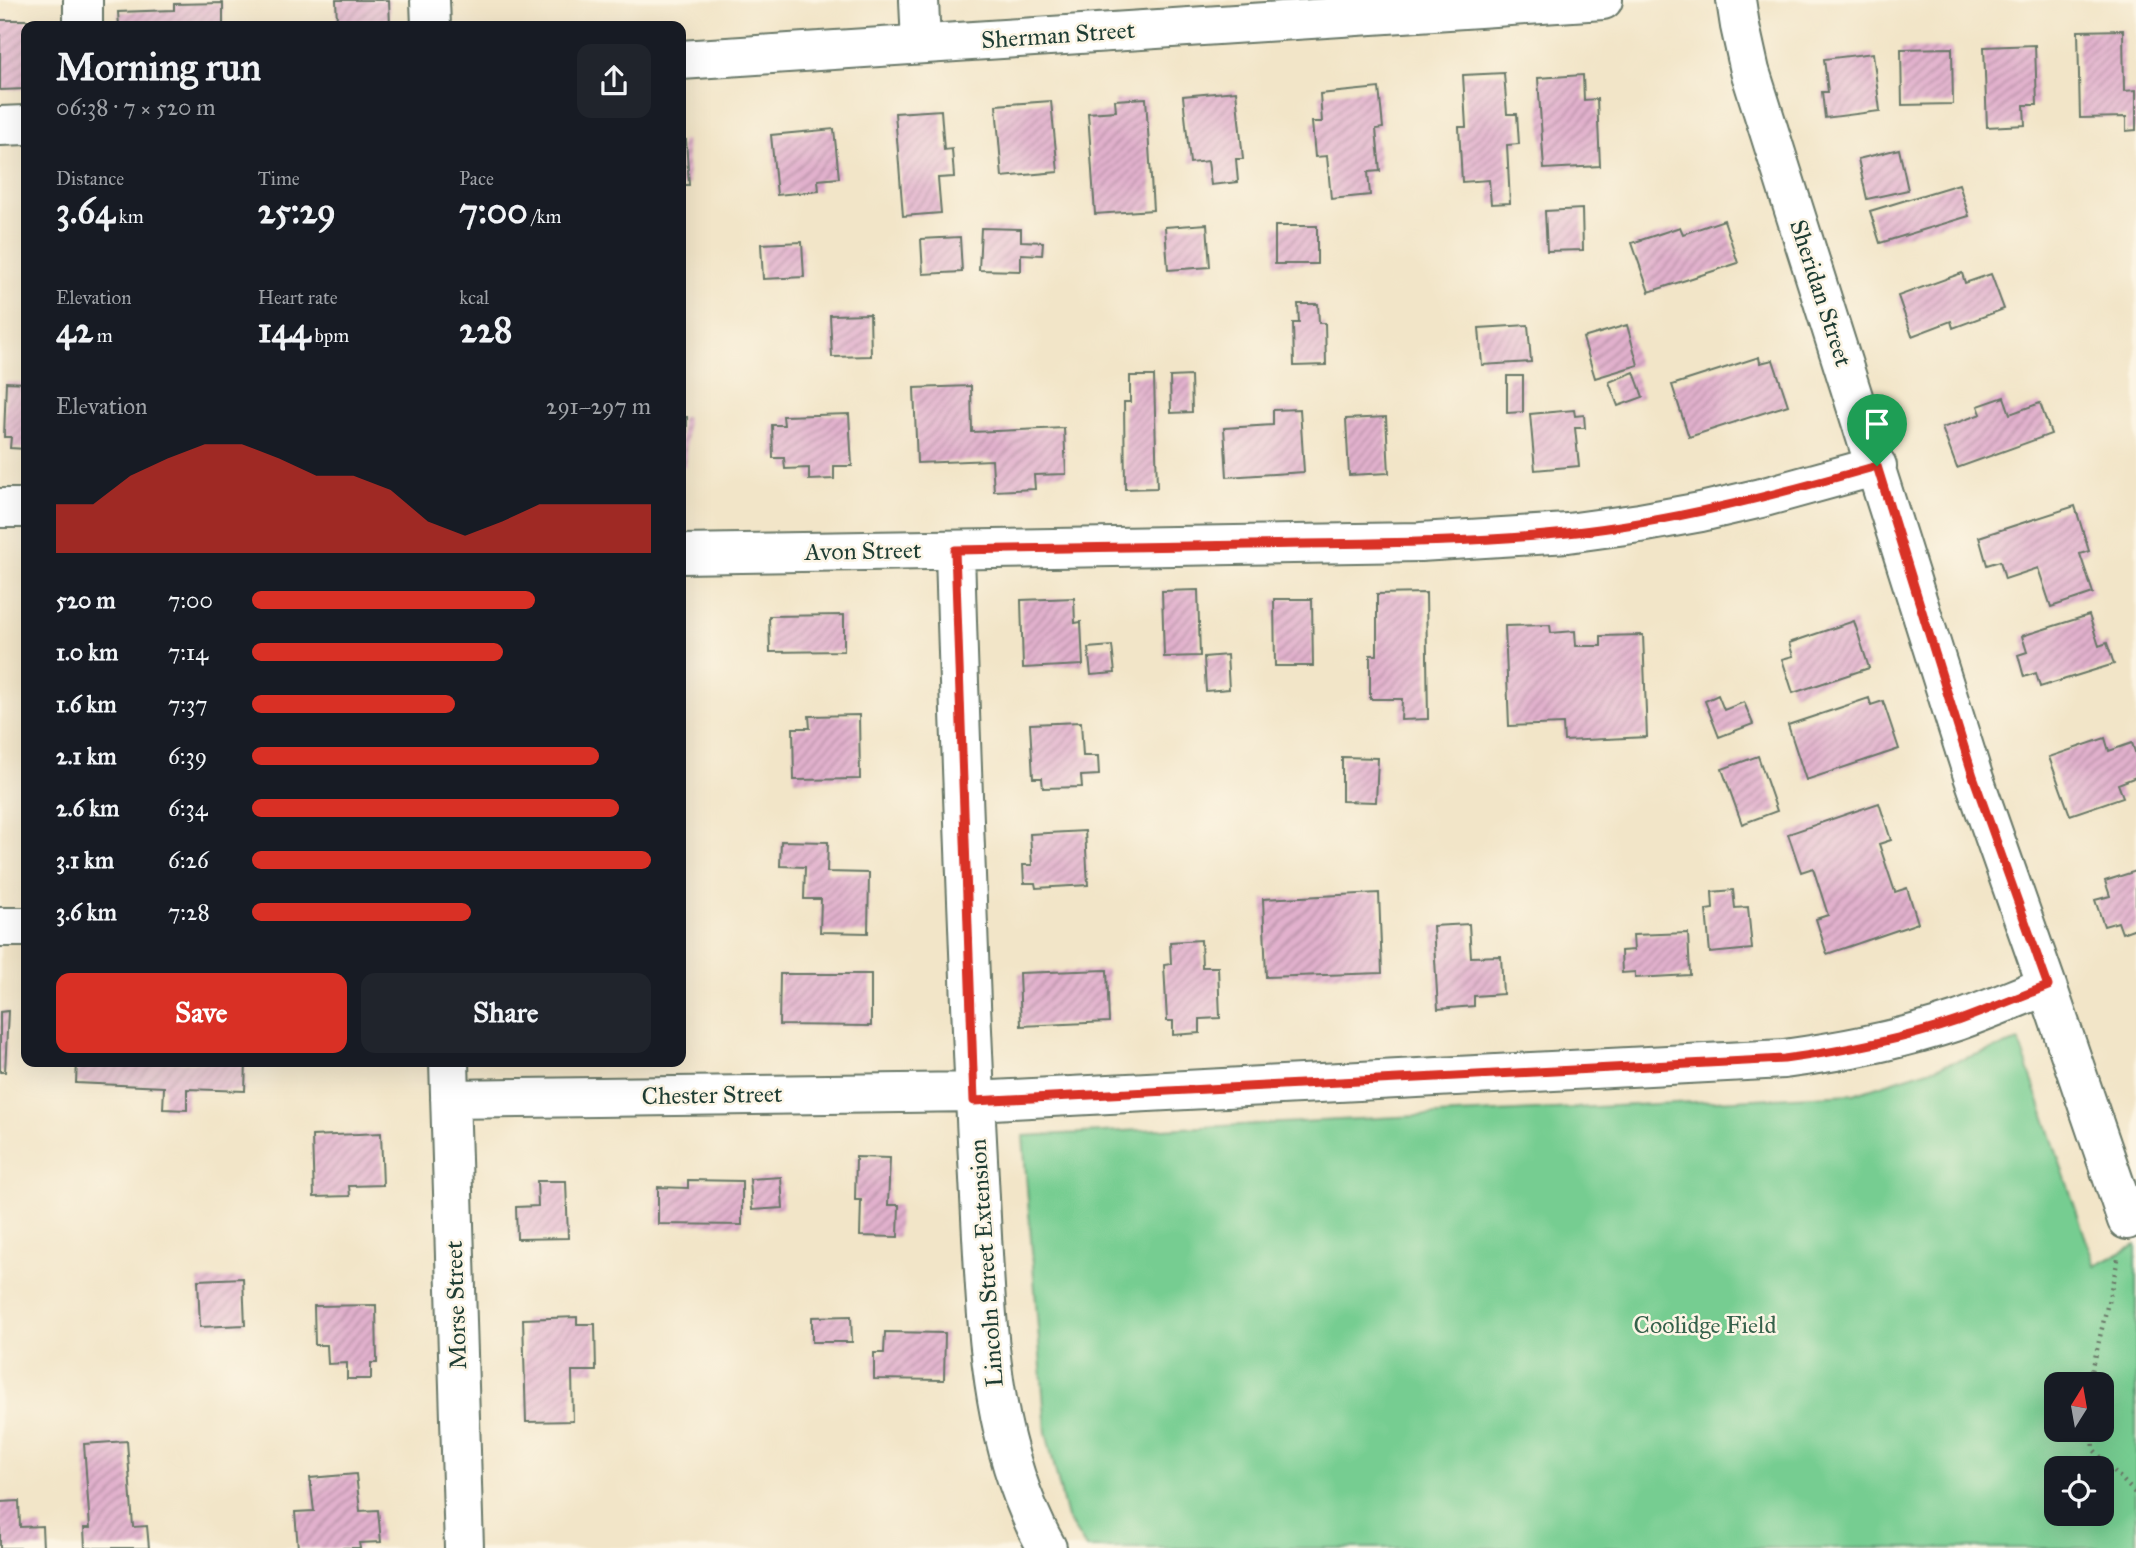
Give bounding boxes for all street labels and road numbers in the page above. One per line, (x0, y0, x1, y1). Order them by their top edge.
street label: Sherman Street (980, 15, 1136, 55)
street label: Sheridan Street (1783, 216, 1859, 371)
street label: Avon Street (803, 535, 922, 567)
street label: Chester Street (641, 1079, 783, 1111)
street label: Lincoln Street Extension (962, 1138, 1010, 1388)
street label: Morse Street (439, 1239, 473, 1370)

